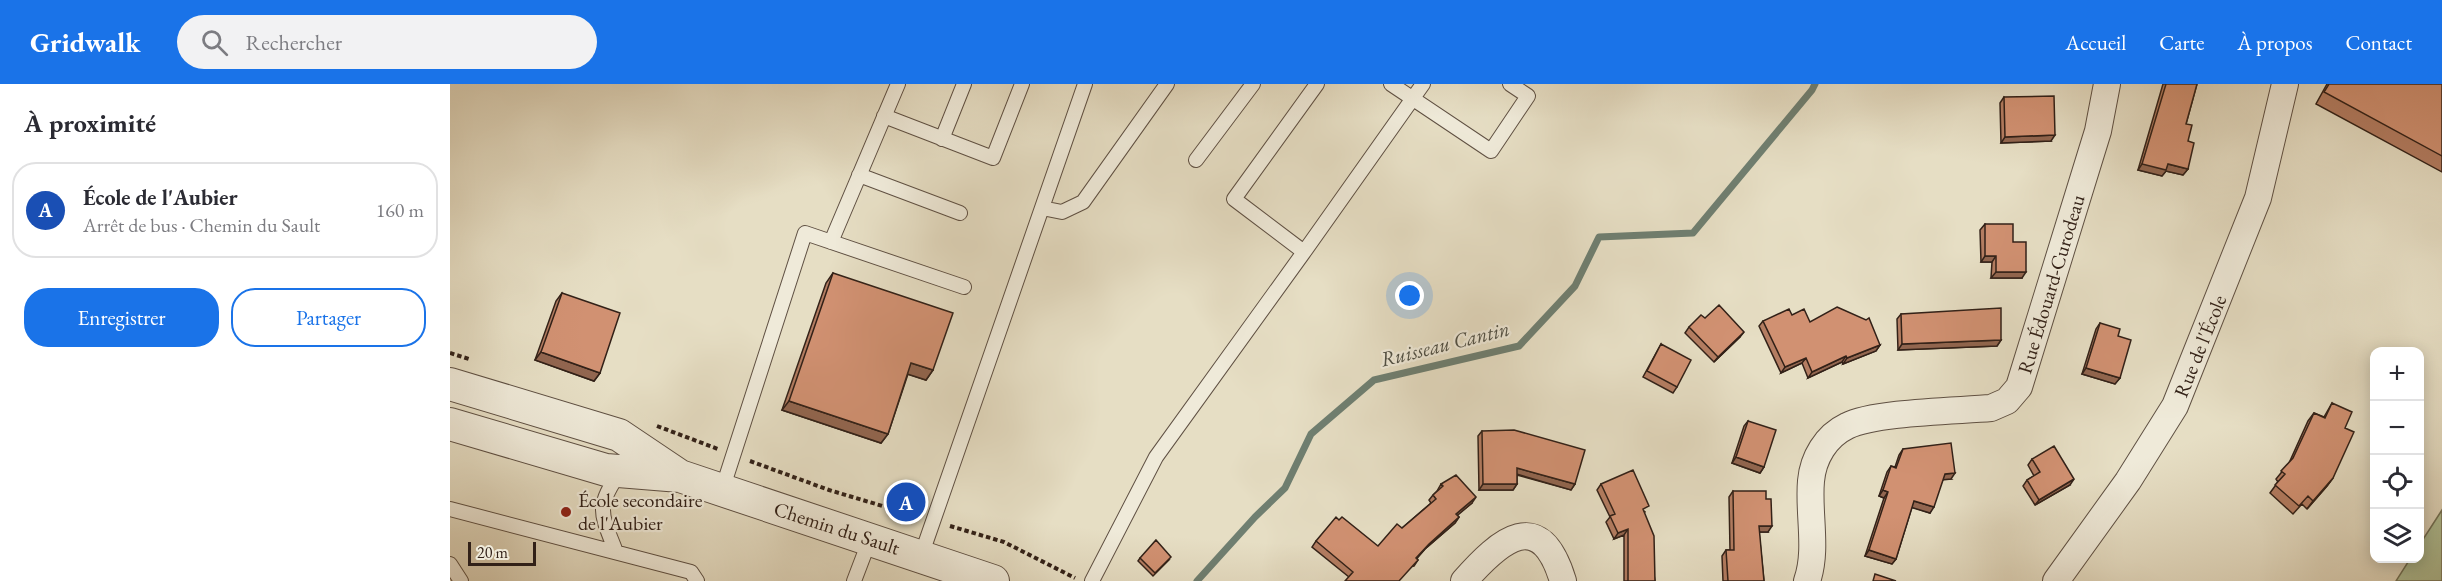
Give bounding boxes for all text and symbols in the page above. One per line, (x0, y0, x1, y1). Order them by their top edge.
search box (177, 15, 597, 69)
text: Gridwalk (30, 24, 141, 60)
icon: search (198, 26, 231, 59)
text: Rechercher (246, 28, 342, 57)
text: Accueil (2066, 29, 2126, 56)
text: Carte (2159, 29, 2204, 56)
text: À propos (2237, 29, 2312, 56)
text: Contact (2345, 29, 2412, 56)
text: À proximité (24, 106, 156, 140)
text: École de l'Aubier (83, 183, 238, 212)
street label: Rue Édouard-Curodeau (2011, 191, 2091, 377)
text: A (38, 197, 53, 223)
text: 160 m (376, 197, 424, 223)
text: Arrêt de bus · Chemin du Sault (83, 212, 320, 238)
your location (1395, 281, 1424, 310)
button: Enregistrer (24, 288, 219, 347)
button: Partager (231, 288, 426, 347)
street label: Rue de l'École (2168, 291, 2232, 401)
water label: Ruisseau Cantin (1377, 314, 1512, 373)
map controls (2370, 347, 2424, 563)
button: + (2370, 347, 2424, 401)
button: − (2370, 401, 2424, 455)
button: locate (2370, 455, 2424, 509)
pin: A (886, 480, 926, 524)
place label: École secondaire de l'Aubier (578, 487, 703, 536)
street label: Chemin du Sault (771, 495, 904, 561)
marker: École secondaire de l'Aubier (559, 505, 573, 519)
button: layers (2370, 509, 2424, 563)
scale bar (468, 539, 536, 566)
text: 20 m (477, 542, 508, 563)

